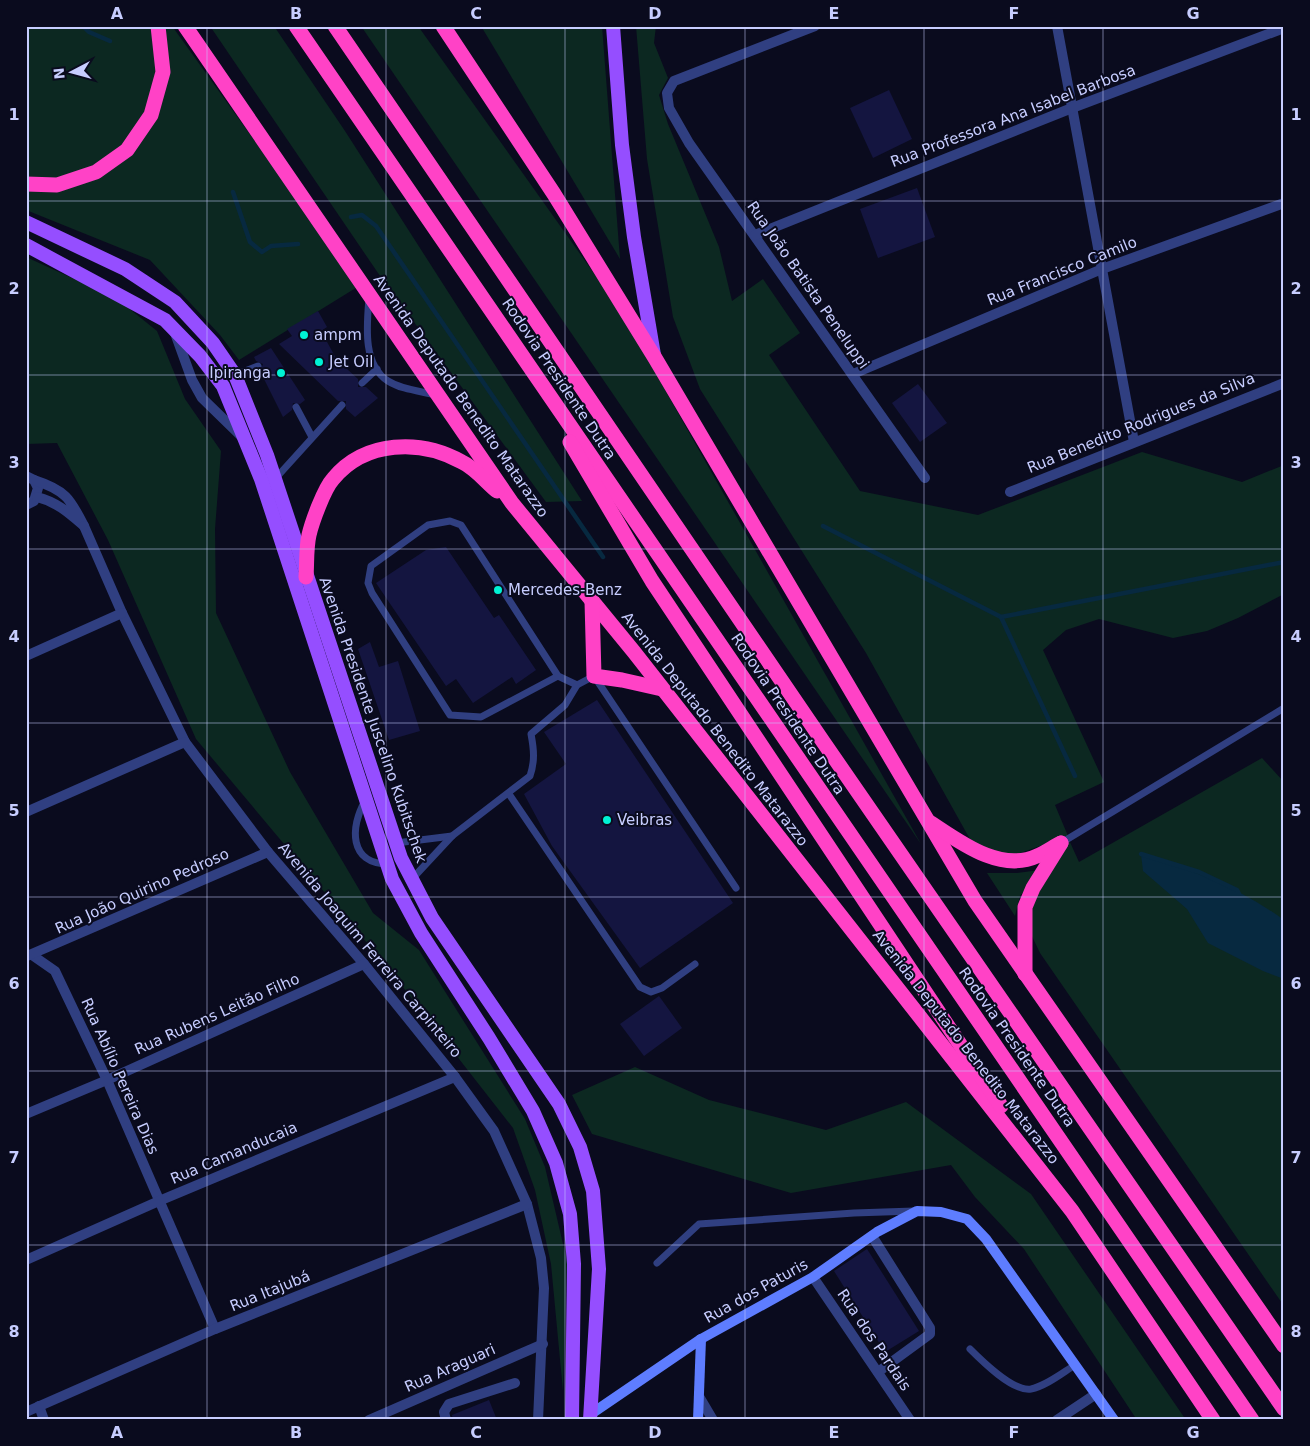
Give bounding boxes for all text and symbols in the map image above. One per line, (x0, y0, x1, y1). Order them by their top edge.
text: A (111, 4, 124, 23)
text: B (290, 4, 302, 23)
text: C (470, 4, 482, 23)
text: D (648, 4, 662, 23)
text: E (829, 4, 839, 23)
text: F (1009, 4, 1019, 23)
text: G (1186, 4, 1200, 23)
north arrow (48, 48, 98, 98)
street label: Rua Professora Ana Isabel Barbosa (888, 61, 1138, 171)
text: N (51, 67, 68, 80)
text: 1 (8, 105, 20, 124)
text: 1 (1290, 105, 1302, 124)
street label: Rua João Batista Peneluppi (743, 198, 873, 372)
street label: Rua Francisco Camilo (985, 233, 1139, 309)
street label: Avenida Deputado Benedito Matarazzo (370, 271, 552, 521)
text: 2 (8, 279, 20, 298)
text: 2 (1290, 279, 1302, 298)
street label: Rodovia Presidente Dutra (498, 295, 620, 463)
place label: ampm (314, 326, 362, 344)
marker: ampm (298, 329, 310, 341)
place label: Jet Oil (328, 353, 373, 371)
marker: Jet Oil (313, 356, 325, 368)
place label: Ipiranga (209, 364, 271, 382)
marker: Ipiranga (275, 367, 287, 379)
street label: Rua Benedito Rodrigues da Silva (1025, 369, 1257, 477)
text: 3 (8, 453, 20, 472)
text: 3 (1290, 453, 1302, 472)
street label: Avenida Presidente Juscelino Kubitschek (315, 575, 431, 866)
place label: Mercedes-Benz (508, 581, 622, 599)
marker: Mercedes-Benz (492, 584, 504, 596)
street label: Avenida Deputado Benedito Matarazzo (618, 608, 812, 850)
text: 4 (8, 627, 20, 646)
text: 4 (1290, 627, 1302, 646)
street label: Rodovia Presidente Dutra (727, 630, 849, 798)
text: 5 (8, 801, 20, 820)
text: 5 (1290, 801, 1302, 820)
place label: Veibras (617, 811, 672, 829)
marker: Veibras (601, 814, 613, 826)
street label: Avenida Joaquim Ferreira Carpinteiro (275, 839, 465, 1061)
street label: Rua João Quirino Pedroso (52, 844, 232, 938)
street label: Avenida Deputado Benedito Matarazzo (869, 926, 1063, 1168)
street label: Rodovia Presidente Dutra (955, 964, 1079, 1130)
street label: Rua Rubens Leitão Filho (132, 970, 302, 1058)
text: 6 (8, 974, 20, 993)
text: 6 (1290, 974, 1302, 993)
street label: Rua Abílio Pereira Dias (77, 995, 163, 1157)
street label: Rua Camanducaia (168, 1118, 300, 1188)
text: 7 (8, 1148, 20, 1167)
text: 7 (1290, 1148, 1302, 1167)
street label: Rua dos Paturis (701, 1255, 811, 1327)
street label: Rua Itajubá (227, 1267, 313, 1315)
street label: Rua dos Pardais (833, 1286, 915, 1394)
text: 8 (8, 1322, 20, 1341)
text: 8 (1290, 1322, 1302, 1341)
street label: Rua Araguari (402, 1340, 498, 1396)
text: A (111, 1423, 124, 1442)
text: B (290, 1423, 302, 1442)
text: C (470, 1423, 482, 1442)
text: D (648, 1423, 662, 1442)
text: E (829, 1423, 839, 1442)
text: F (1009, 1423, 1019, 1442)
text: G (1186, 1423, 1200, 1442)

